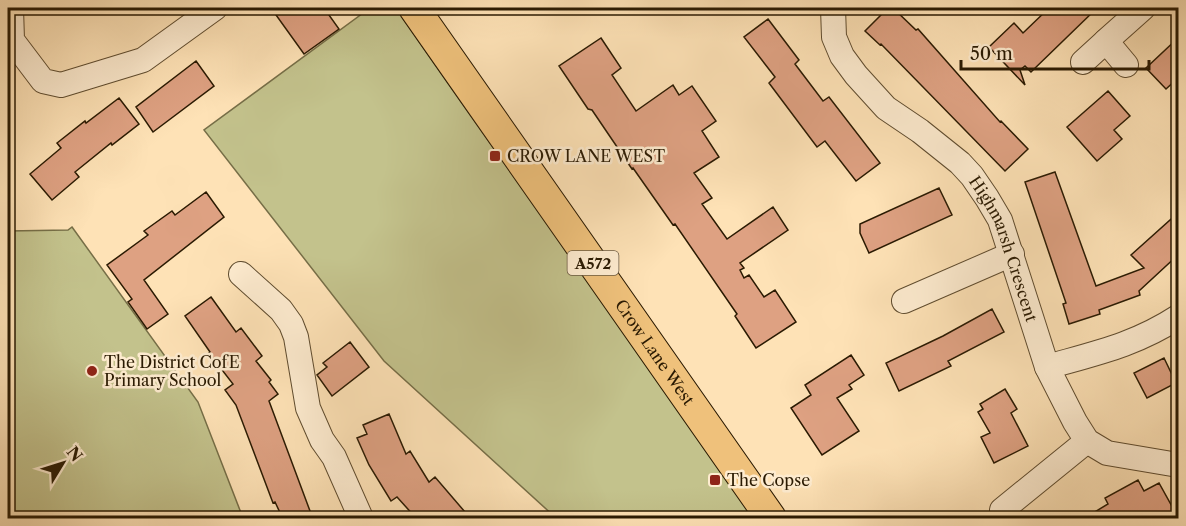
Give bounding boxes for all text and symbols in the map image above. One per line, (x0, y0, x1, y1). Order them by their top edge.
scale bar (961, 33, 1148, 71)
text: 50 m (970, 43, 1013, 65)
place label: CROW LANE WEST (507, 146, 665, 166)
marker: CROW LANE WEST (488, 149, 502, 163)
street label: Highmarsh Crescent (965, 172, 1042, 325)
road number: A572 (568, 251, 618, 275)
street label: Crow Lane West (611, 295, 699, 409)
place label: The District CofE Primary School (104, 352, 240, 390)
marker: The District CofE Primary School (85, 364, 99, 378)
north arrow (33, 433, 93, 493)
text: N (63, 442, 87, 465)
place label: The Copse (727, 470, 810, 490)
marker: The Copse (708, 473, 722, 487)

